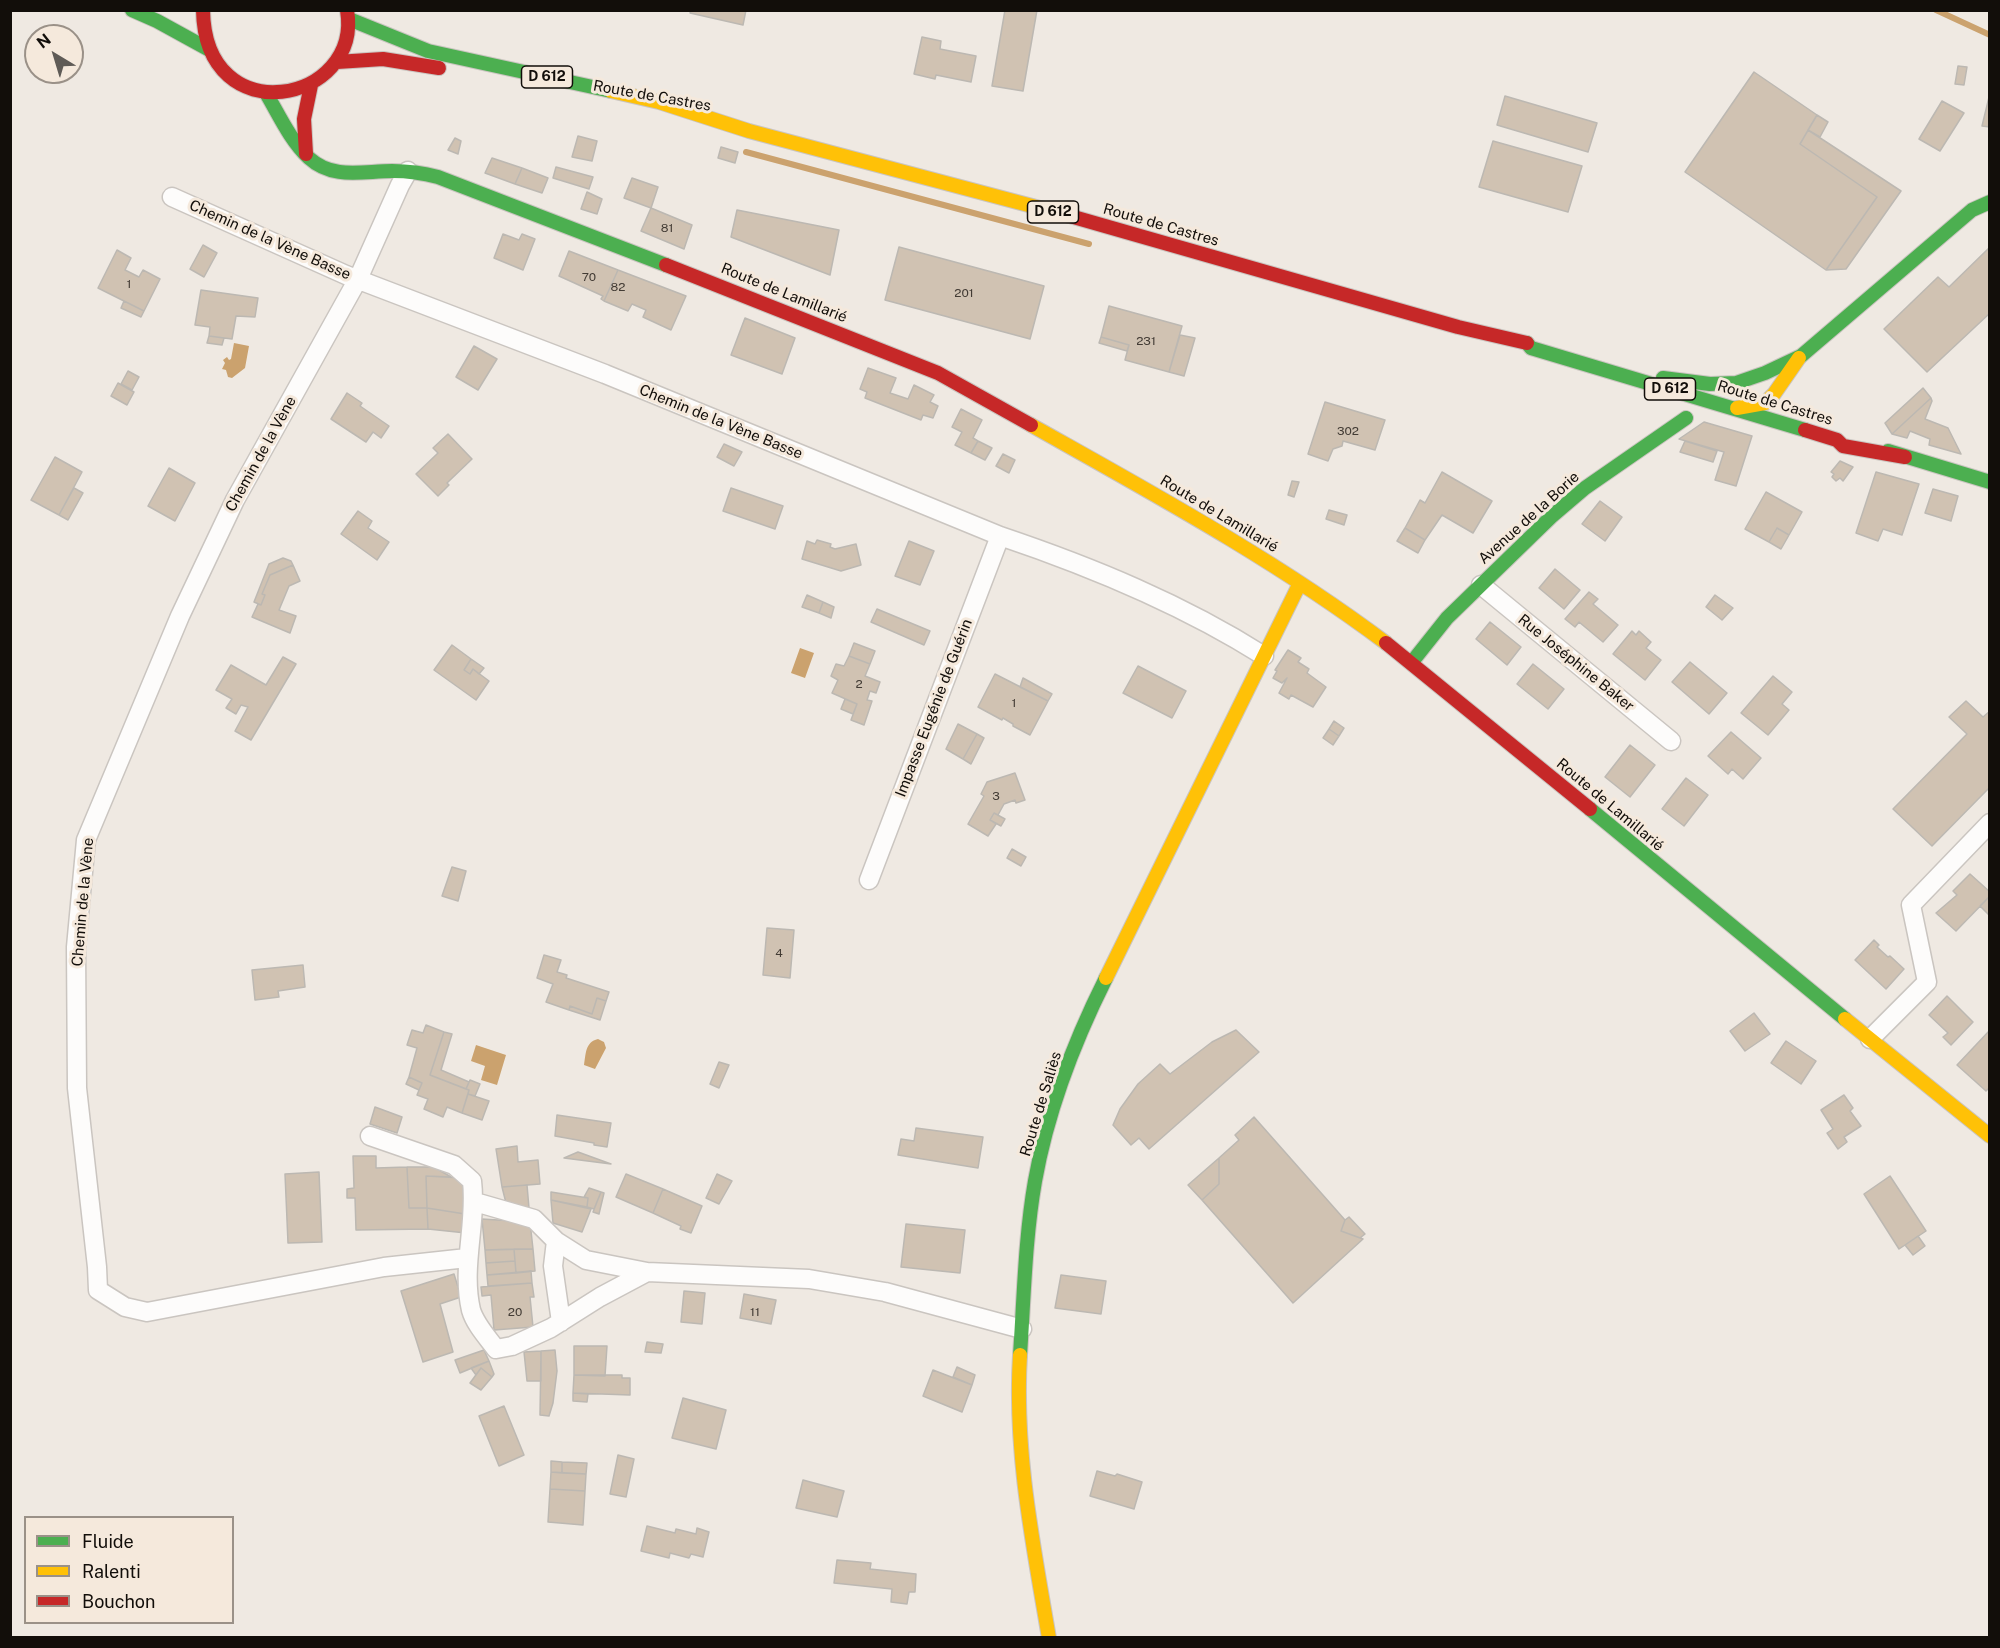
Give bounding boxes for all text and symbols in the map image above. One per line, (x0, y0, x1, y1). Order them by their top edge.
north arrow (24, 24, 84, 84)
text: N (33, 30, 55, 52)
road number: D 612 (522, 66, 572, 88)
street label: Route de Castres (592, 77, 712, 115)
street label: Chemin de la Vène Basse (187, 196, 353, 284)
street label: Route de Castres (1101, 200, 1221, 250)
road number: D 612 (1028, 201, 1078, 223)
house number: 81 (661, 221, 673, 235)
street label: Route de Lamillarié (718, 259, 850, 327)
house number: 70 (582, 270, 596, 284)
house number: 1 (127, 277, 131, 291)
house number: 82 (611, 280, 625, 294)
house number: 201 (954, 286, 974, 300)
house number: 231 (1136, 334, 1156, 348)
street label: Route de Castres (1715, 377, 1835, 429)
road number: D 612 (1644, 378, 1696, 400)
street label: Chemin de la Vène Basse (637, 381, 805, 463)
street label: Chemin de la Vène (222, 393, 300, 515)
house number: 302 (1337, 424, 1359, 438)
street label: Avenue de la Borie (1475, 468, 1583, 568)
street label: Route de Lamillarié (1157, 472, 1281, 556)
street label: Rue Joséphine Baker (1514, 611, 1638, 715)
street label: Impasse Eugénie de Guérin (892, 616, 976, 800)
house number: 2 (855, 677, 863, 691)
house number: 1 (1012, 696, 1016, 710)
street label: Route de Lamillarié (1553, 755, 1667, 855)
house number: 3 (992, 789, 1000, 803)
street label: Chemin de la Vène (68, 837, 98, 967)
house number: 4 (775, 946, 783, 960)
street label: Route de Saliès (1017, 1050, 1065, 1158)
house number: 20 (508, 1305, 522, 1319)
house number: 11 (750, 1305, 760, 1319)
legend (24, 1516, 234, 1624)
text: Fluide (82, 1531, 134, 1552)
text: Ralenti (82, 1561, 141, 1582)
text: Bouchon (82, 1591, 155, 1612)

